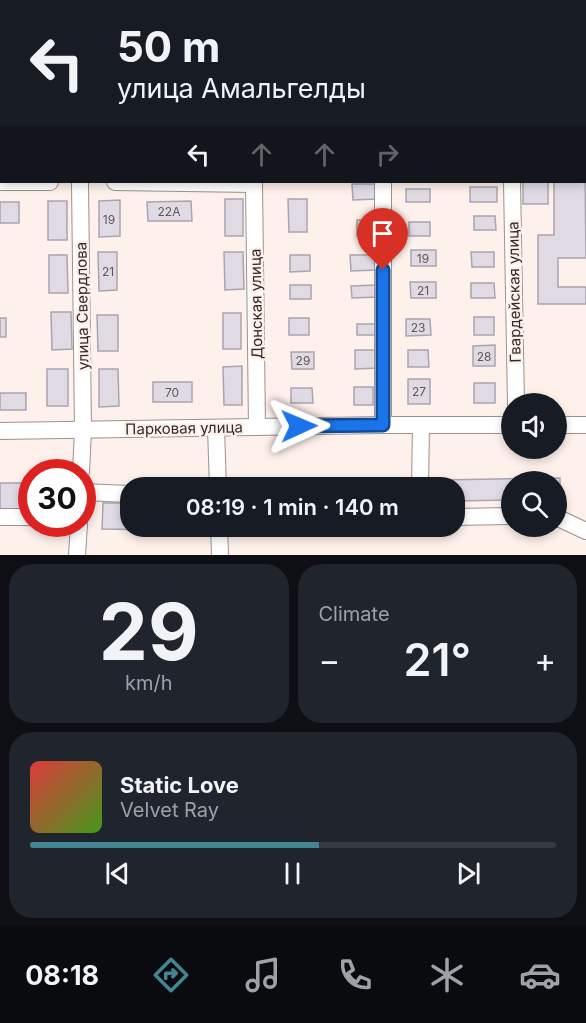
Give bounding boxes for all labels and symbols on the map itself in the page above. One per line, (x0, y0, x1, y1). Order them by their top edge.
house number: 22А (158, 204, 180, 219)
pin (357, 208, 408, 270)
house number: 19 (103, 212, 115, 227)
street label: Гвардейская улица (503, 221, 525, 363)
street label: улица Свердлова (71, 242, 93, 370)
street label: Донская улица (246, 249, 266, 359)
house number: 19 (417, 251, 429, 266)
house number: 21 (102, 264, 114, 279)
house number: 21 (417, 283, 429, 298)
house number: 23 (411, 320, 425, 335)
house number: 28 (477, 349, 491, 364)
house number: 29 (296, 353, 310, 368)
house number: 27 (412, 384, 426, 399)
house number: 70 (165, 385, 179, 400)
position arrow (267, 394, 331, 458)
street label: Парковая улица (125, 417, 243, 439)
speed limit sign: 30 (18, 459, 96, 537)

